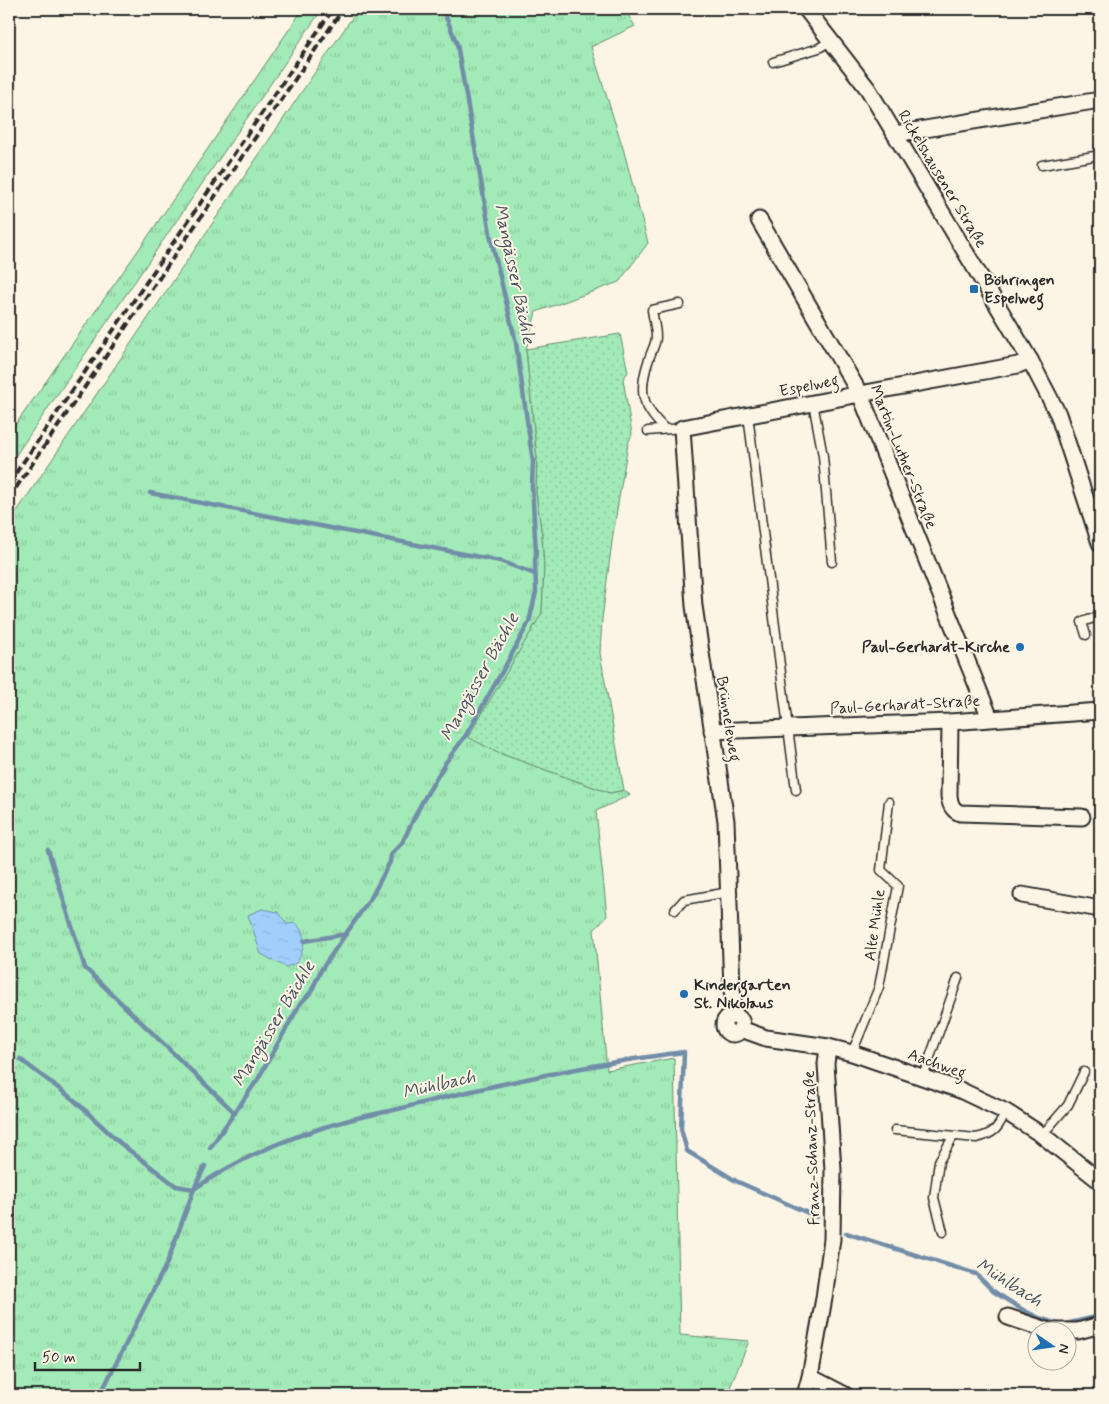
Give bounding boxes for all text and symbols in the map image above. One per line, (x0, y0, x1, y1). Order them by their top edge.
street label: Rickelshausener Straße (892, 106, 992, 252)
water label: Mangässer Bächle (485, 202, 541, 348)
place label: Böhringen Espelweg (984, 270, 1055, 311)
marker: Böhringen Espelweg (968, 283, 980, 295)
street label: Espelweg (778, 370, 841, 403)
street label: Martin-Luther-Straße (865, 382, 942, 532)
water label: Mangässer Bächle (435, 608, 527, 746)
place label: Paul-Gerhardt-Kirche (862, 637, 1010, 658)
marker: Paul-Gerhardt-Kirche (1014, 641, 1026, 653)
street label: Brünneleweg (710, 675, 745, 763)
street label: Paul-Gerhardt-Straße (829, 691, 981, 719)
street label: Alte Mühle (860, 888, 890, 962)
water label: Mangässer Bächle (227, 956, 323, 1092)
place label: Kindergarten St. Nikolaus (694, 975, 791, 1014)
marker: Kindergarten St. Nikolaus (678, 988, 690, 1000)
street label: Aachweg (905, 1044, 969, 1085)
water label: Mühlbach (400, 1065, 478, 1105)
street label: Franz-Schanz-Straße (799, 1070, 825, 1226)
water label: Mühlbach (971, 1253, 1047, 1313)
north arrow (1026, 1322, 1076, 1372)
scale bar (35, 1339, 140, 1371)
text: N (1054, 1342, 1074, 1355)
text: 50 m (42, 1348, 76, 1368)

